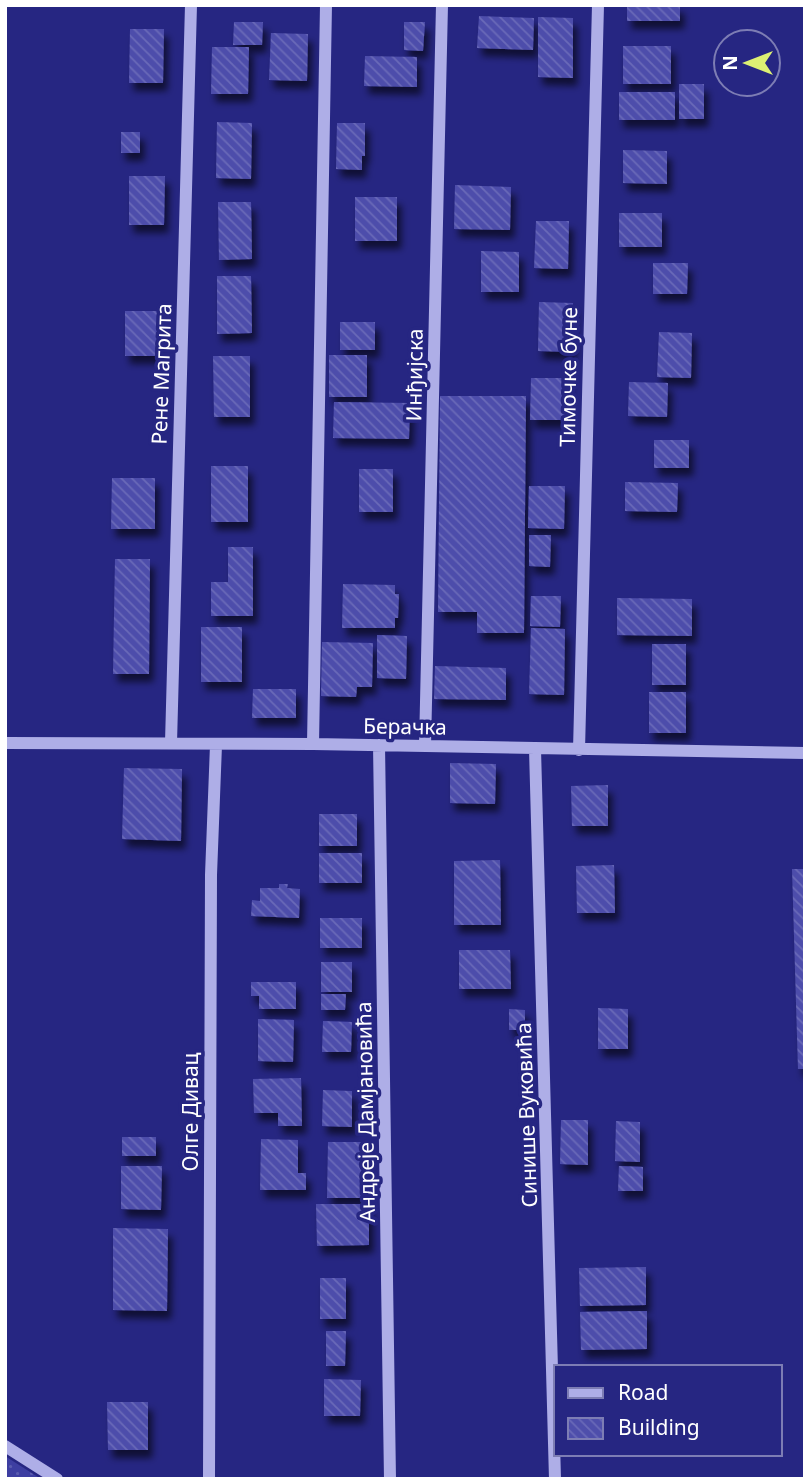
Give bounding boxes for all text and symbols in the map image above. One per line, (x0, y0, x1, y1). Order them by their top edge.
north arrow (712, 28, 782, 98)
text: N (717, 55, 743, 71)
street label: Рене Магрита (145, 303, 177, 445)
street label: Тимочке буне (553, 307, 583, 447)
street label: Инђијска (399, 328, 429, 422)
street label: Берачка (363, 711, 447, 741)
street label: Андреје Дамјановића (349, 1001, 381, 1223)
street label: Синише Вуковића (509, 1022, 543, 1208)
street label: Олге Дивац (176, 1052, 204, 1171)
legend (554, 1365, 782, 1456)
text: Road (618, 1378, 668, 1406)
text: Building (618, 1413, 700, 1441)

